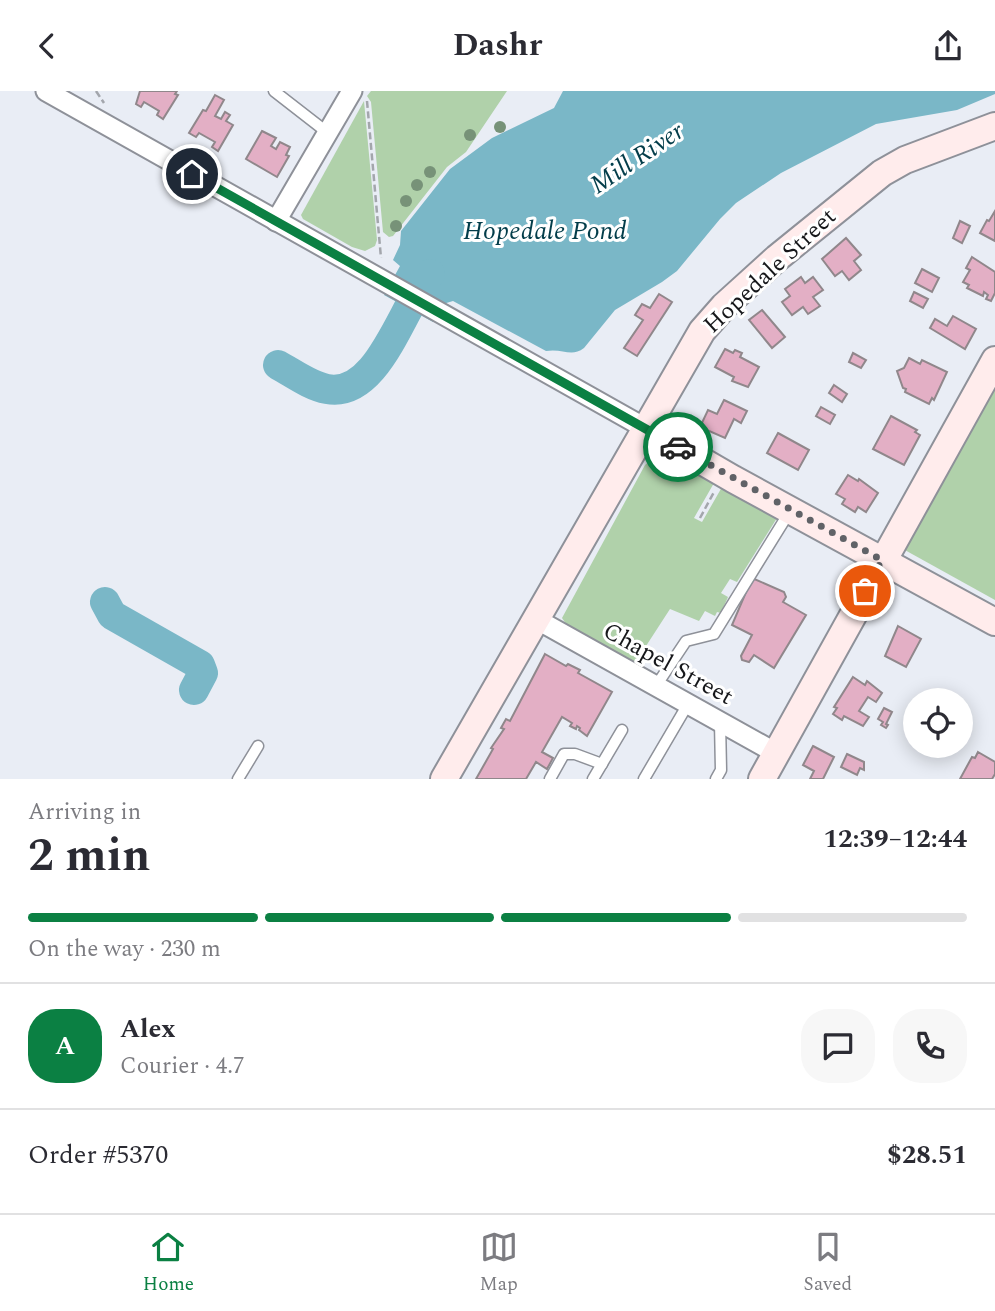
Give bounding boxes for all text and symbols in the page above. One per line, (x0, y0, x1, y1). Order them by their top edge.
text: Dashr (453, 21, 542, 70)
icon: back (28, 27, 66, 65)
icon: share (929, 27, 967, 65)
water label: Mill River (582, 111, 693, 204)
pin (162, 144, 222, 204)
icon: home (173, 155, 211, 193)
street label: Hopedale Street (695, 200, 845, 342)
water label: Hopedale Pond (463, 211, 627, 251)
courier (643, 412, 713, 482)
icon: car (659, 428, 697, 466)
pin (835, 561, 895, 621)
icon: bag (846, 572, 884, 610)
street label: Chapel Street (596, 613, 740, 715)
map controls (903, 688, 973, 758)
button: locate (903, 688, 973, 758)
text: Arriving in (28, 795, 141, 830)
text: 12:39–12:44 (823, 819, 967, 859)
text: 2 min (28, 821, 150, 891)
text: On the way · 230 m (28, 932, 221, 967)
text: Alex (120, 1009, 175, 1049)
button: chat (801, 1009, 875, 1083)
button: phone (893, 1009, 967, 1083)
text: A (55, 1026, 75, 1066)
text: Courier · 4.7 (120, 1049, 245, 1084)
text: Order #5370 (28, 1135, 168, 1175)
text: $28.51 (887, 1135, 967, 1175)
tab: Home (143, 1228, 194, 1299)
tab: Map (480, 1228, 518, 1299)
tab: Saved (803, 1228, 852, 1299)

